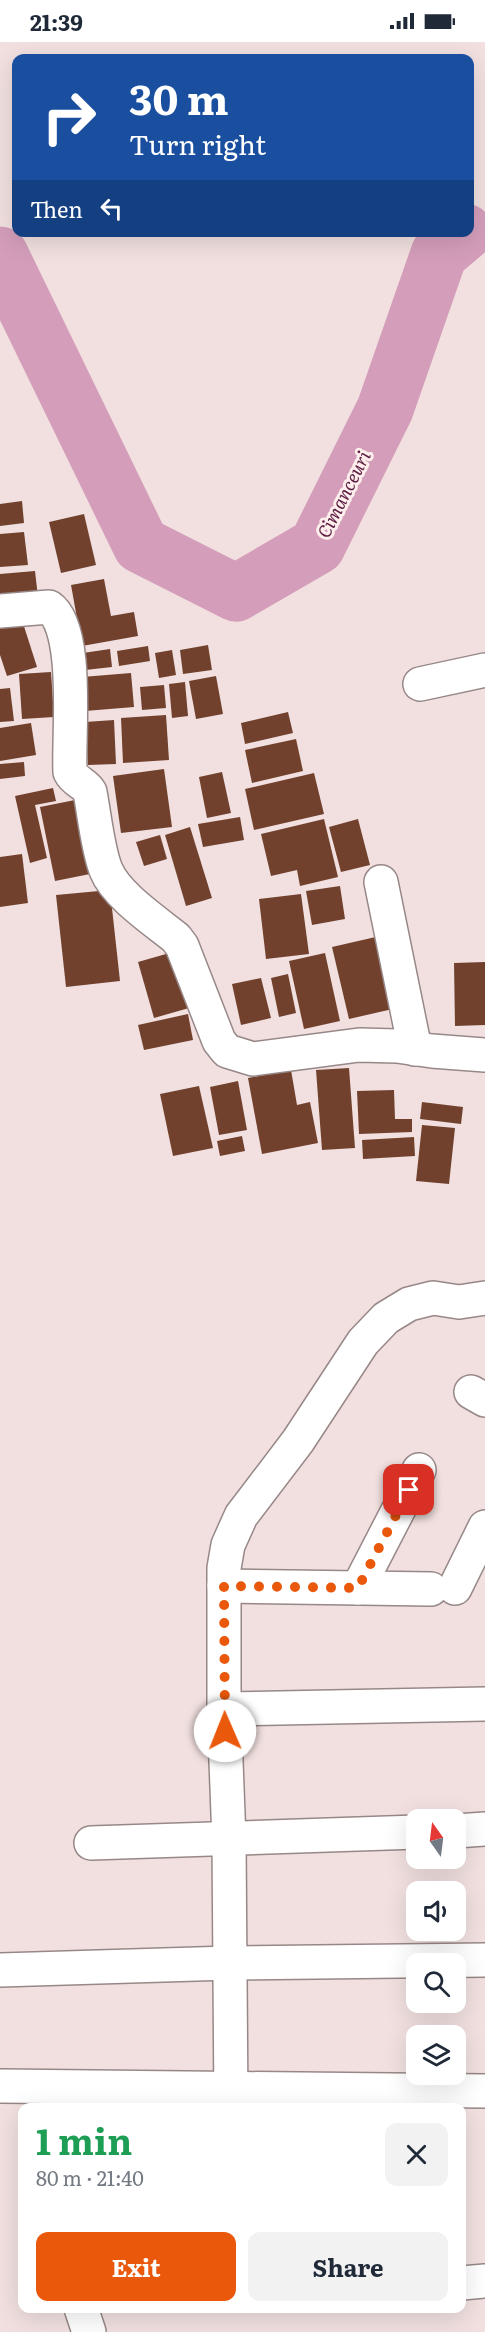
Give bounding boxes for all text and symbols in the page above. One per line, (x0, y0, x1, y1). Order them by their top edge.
text: 21:39 (30, 5, 83, 38)
text: 30 m (129, 66, 229, 128)
icon: right (30, 78, 108, 156)
text: Turn right (129, 123, 266, 163)
text: Then (30, 192, 83, 225)
icon: left (95, 192, 128, 225)
water label: Cimanceuri (309, 445, 377, 542)
pin (383, 1464, 434, 1515)
icon: arrive (392, 1473, 425, 1506)
position arrow (193, 1699, 257, 1763)
north arrow (406, 1809, 466, 1869)
map controls (406, 1809, 466, 2085)
button: sound (406, 1881, 466, 1941)
button: search (406, 1953, 466, 2013)
button: layers (406, 2025, 466, 2085)
text: 1 min (36, 2113, 132, 2166)
button: close (385, 2123, 448, 2186)
text: 80 m · 21:40 (36, 2162, 144, 2192)
button: Exit (36, 2232, 236, 2301)
button: Share (248, 2232, 448, 2301)

